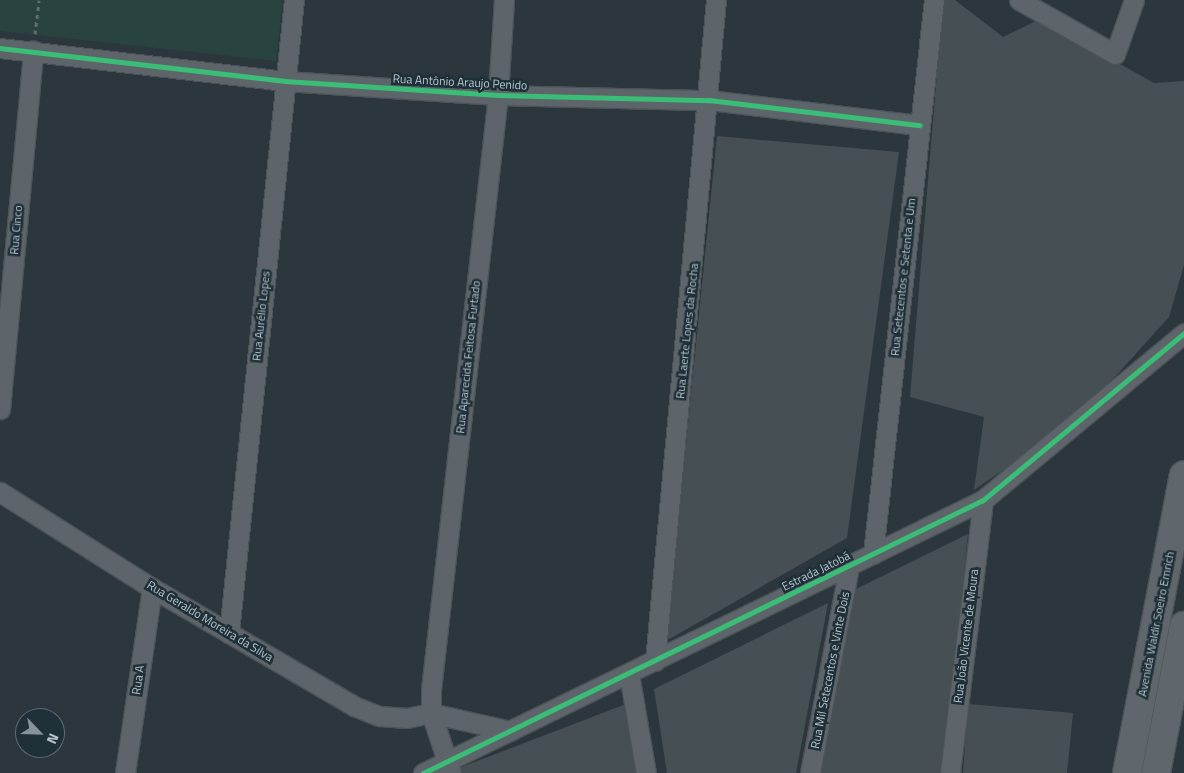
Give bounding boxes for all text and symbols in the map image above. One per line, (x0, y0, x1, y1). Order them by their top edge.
street label: Rua Antônio Araujo Penido (392, 71, 528, 93)
street label: Rua Setecentos e Setenta e Um (888, 197, 918, 357)
street label: Rua Cinco (7, 205, 25, 255)
street label: Rua Laerte Lopes da Rocha (673, 263, 701, 399)
street label: Rua Aurélio Lopes (249, 270, 273, 362)
street label: Rua Aparecida Feitosa Furtado (453, 280, 483, 434)
street label: Estrada Jatobá (780, 548, 852, 594)
street label: Avenida Waldir Soeiro Emrich (1135, 550, 1177, 698)
street label: Rua João Vicente de Moura (951, 568, 981, 704)
street label: Rua Geraldo Moreira da Silva (144, 578, 276, 664)
street label: Rua Mil Setecentos e Vinte Dois (808, 590, 852, 750)
street label: Rua A (129, 664, 147, 696)
north arrow (15, 708, 65, 758)
text: N (42, 730, 65, 748)

